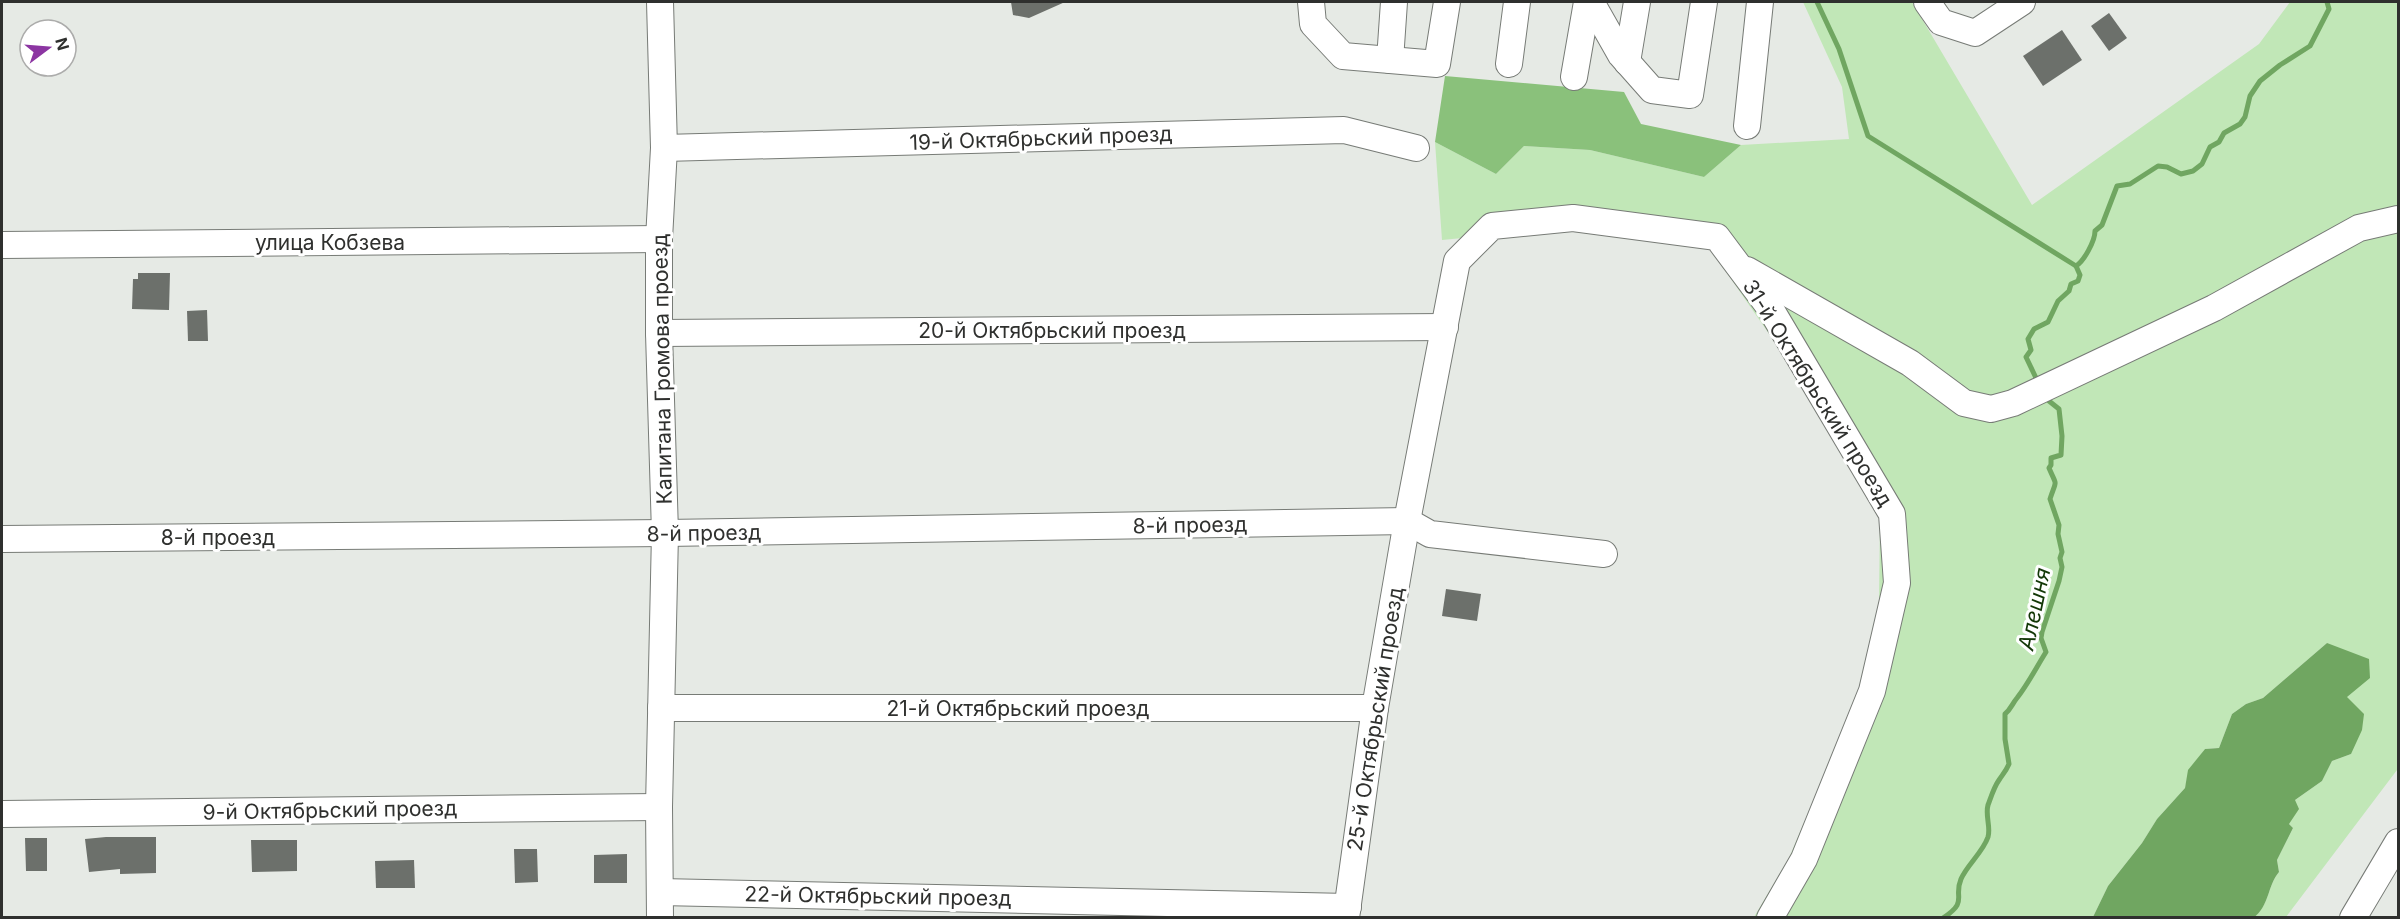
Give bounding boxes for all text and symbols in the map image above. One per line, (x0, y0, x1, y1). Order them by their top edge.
north arrow (18, 18, 78, 78)
text: N (51, 35, 74, 52)
street label: 19-й Октябрьский проезд (909, 121, 1173, 155)
street label: улица Кобзева (255, 230, 405, 255)
street label: Капитана Громова проезд (647, 233, 677, 505)
street label: 31-й Октябрьский проезд (1738, 275, 1898, 511)
street label: 20-й Октябрьский проезд (918, 318, 1186, 343)
street label: 8-й проезд (1133, 512, 1247, 538)
street label: 8-й проезд (647, 520, 761, 546)
street label: 8-й проезд (161, 525, 275, 550)
water label: Алешня (2012, 565, 2055, 654)
street label: 25-й Октябрьский проезд (1342, 585, 1408, 853)
street label: 21-й Октябрьский проезд (887, 696, 1149, 721)
street label: 9-й Октябрьский проезд (202, 795, 458, 825)
street label: 22-й Октябрьский проезд (744, 881, 1012, 911)

